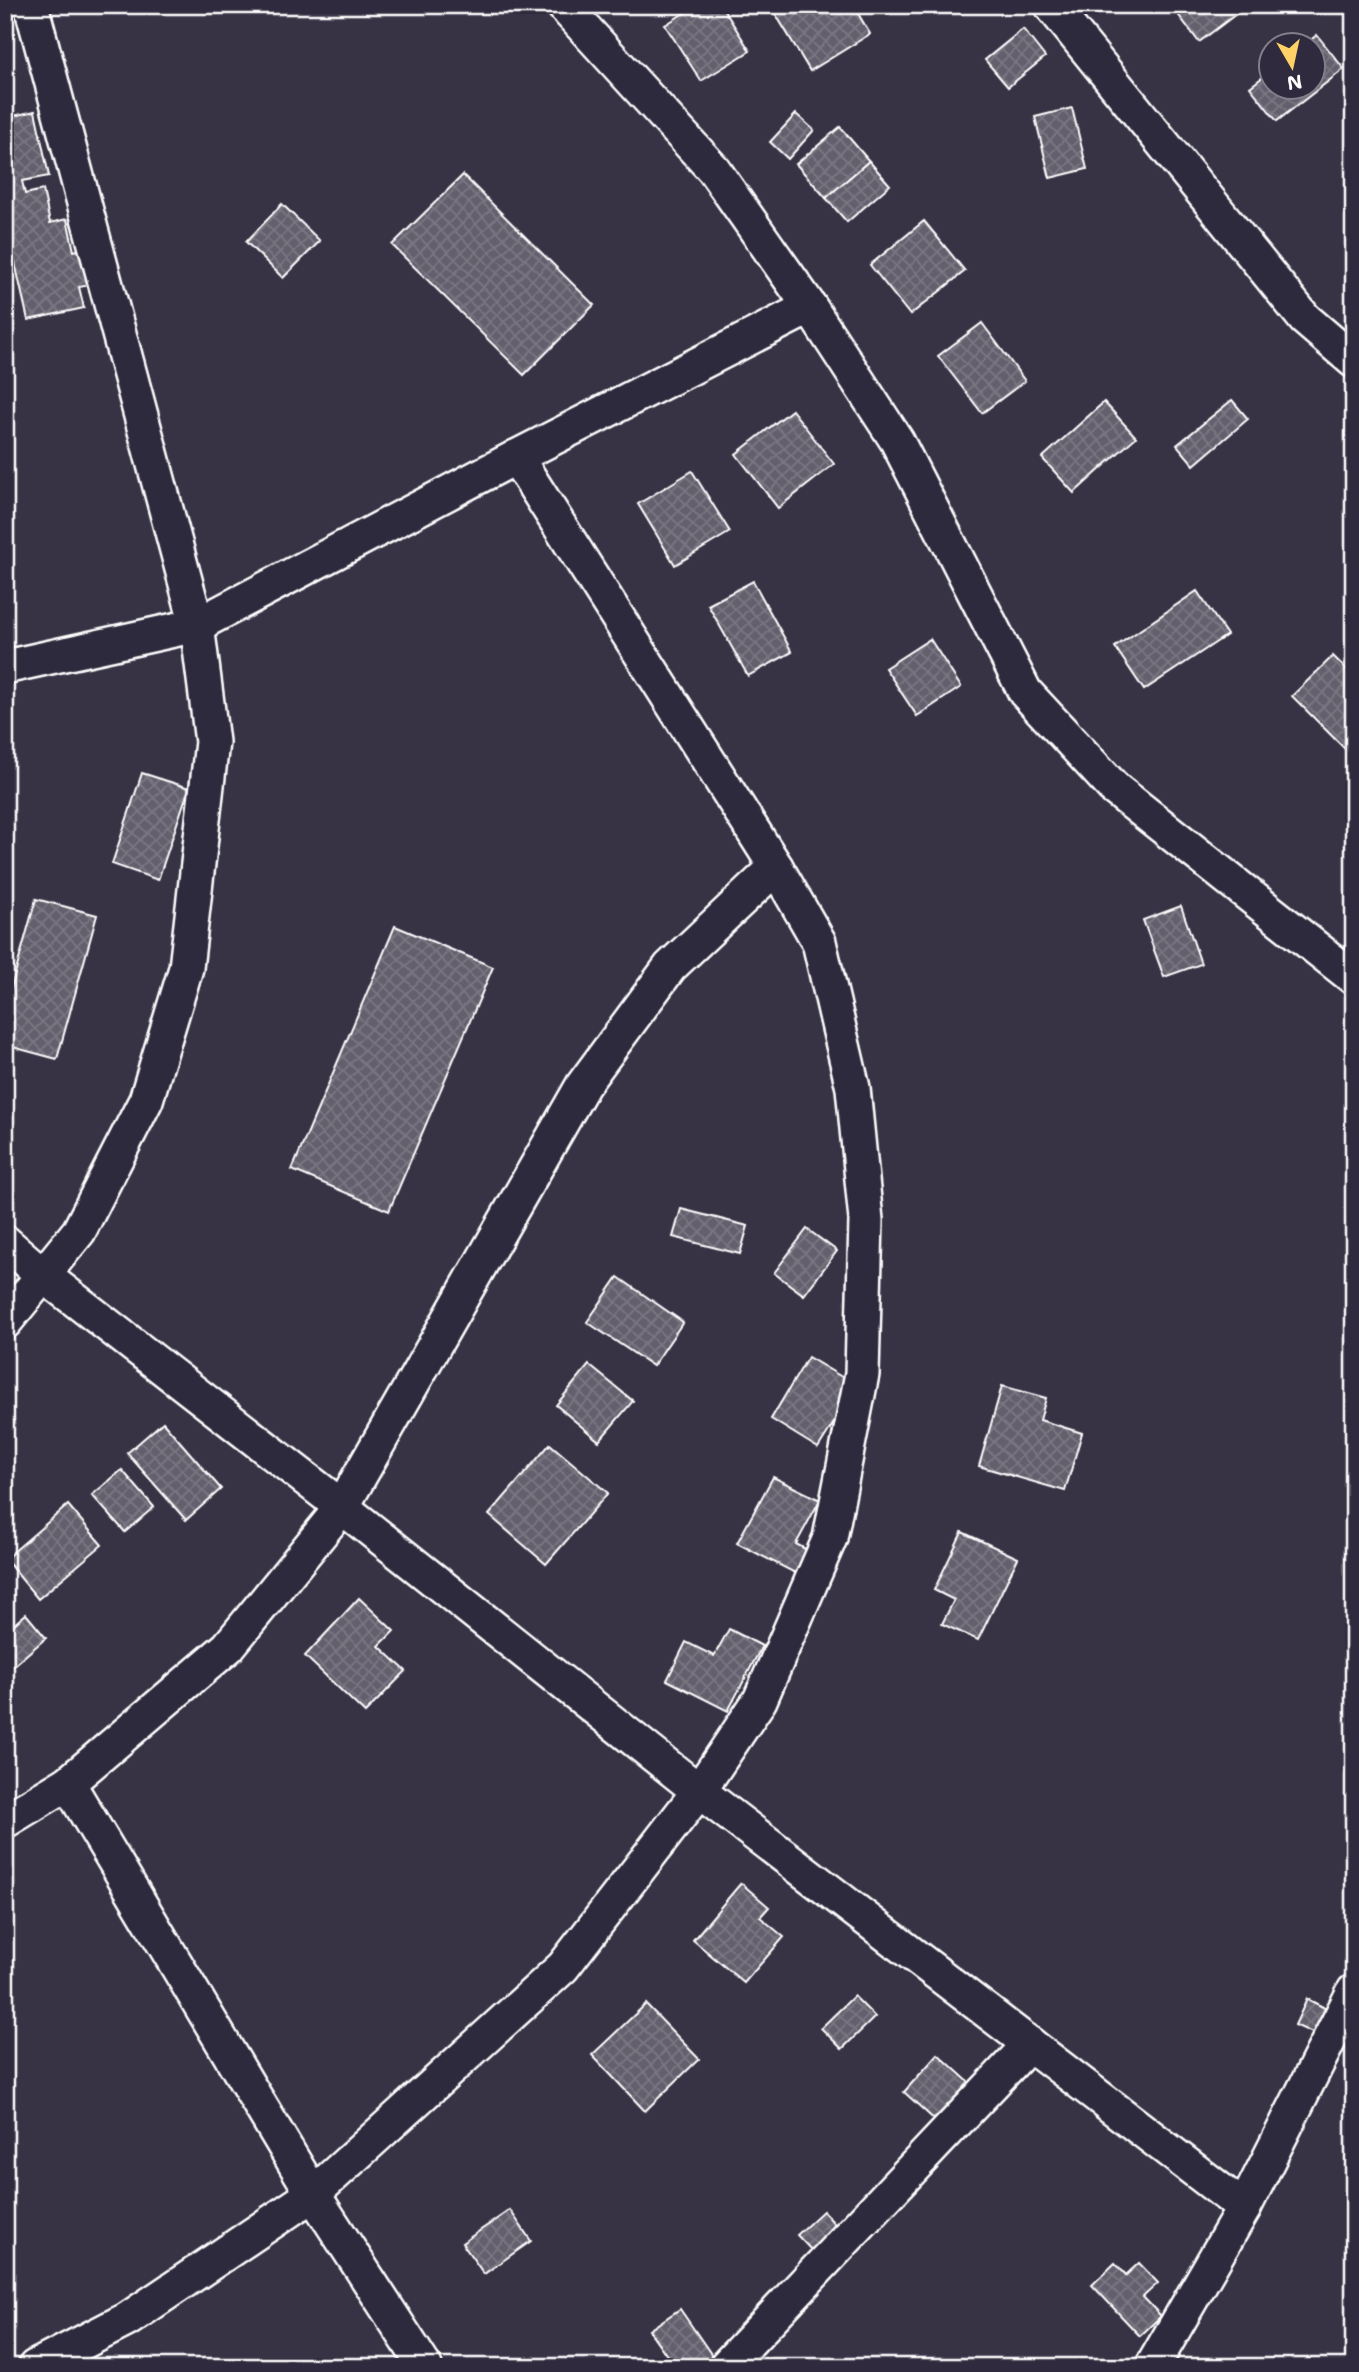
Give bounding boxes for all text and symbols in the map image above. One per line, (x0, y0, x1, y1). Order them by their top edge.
north arrow (1258, 32, 1328, 102)
text: N (1285, 69, 1304, 96)

